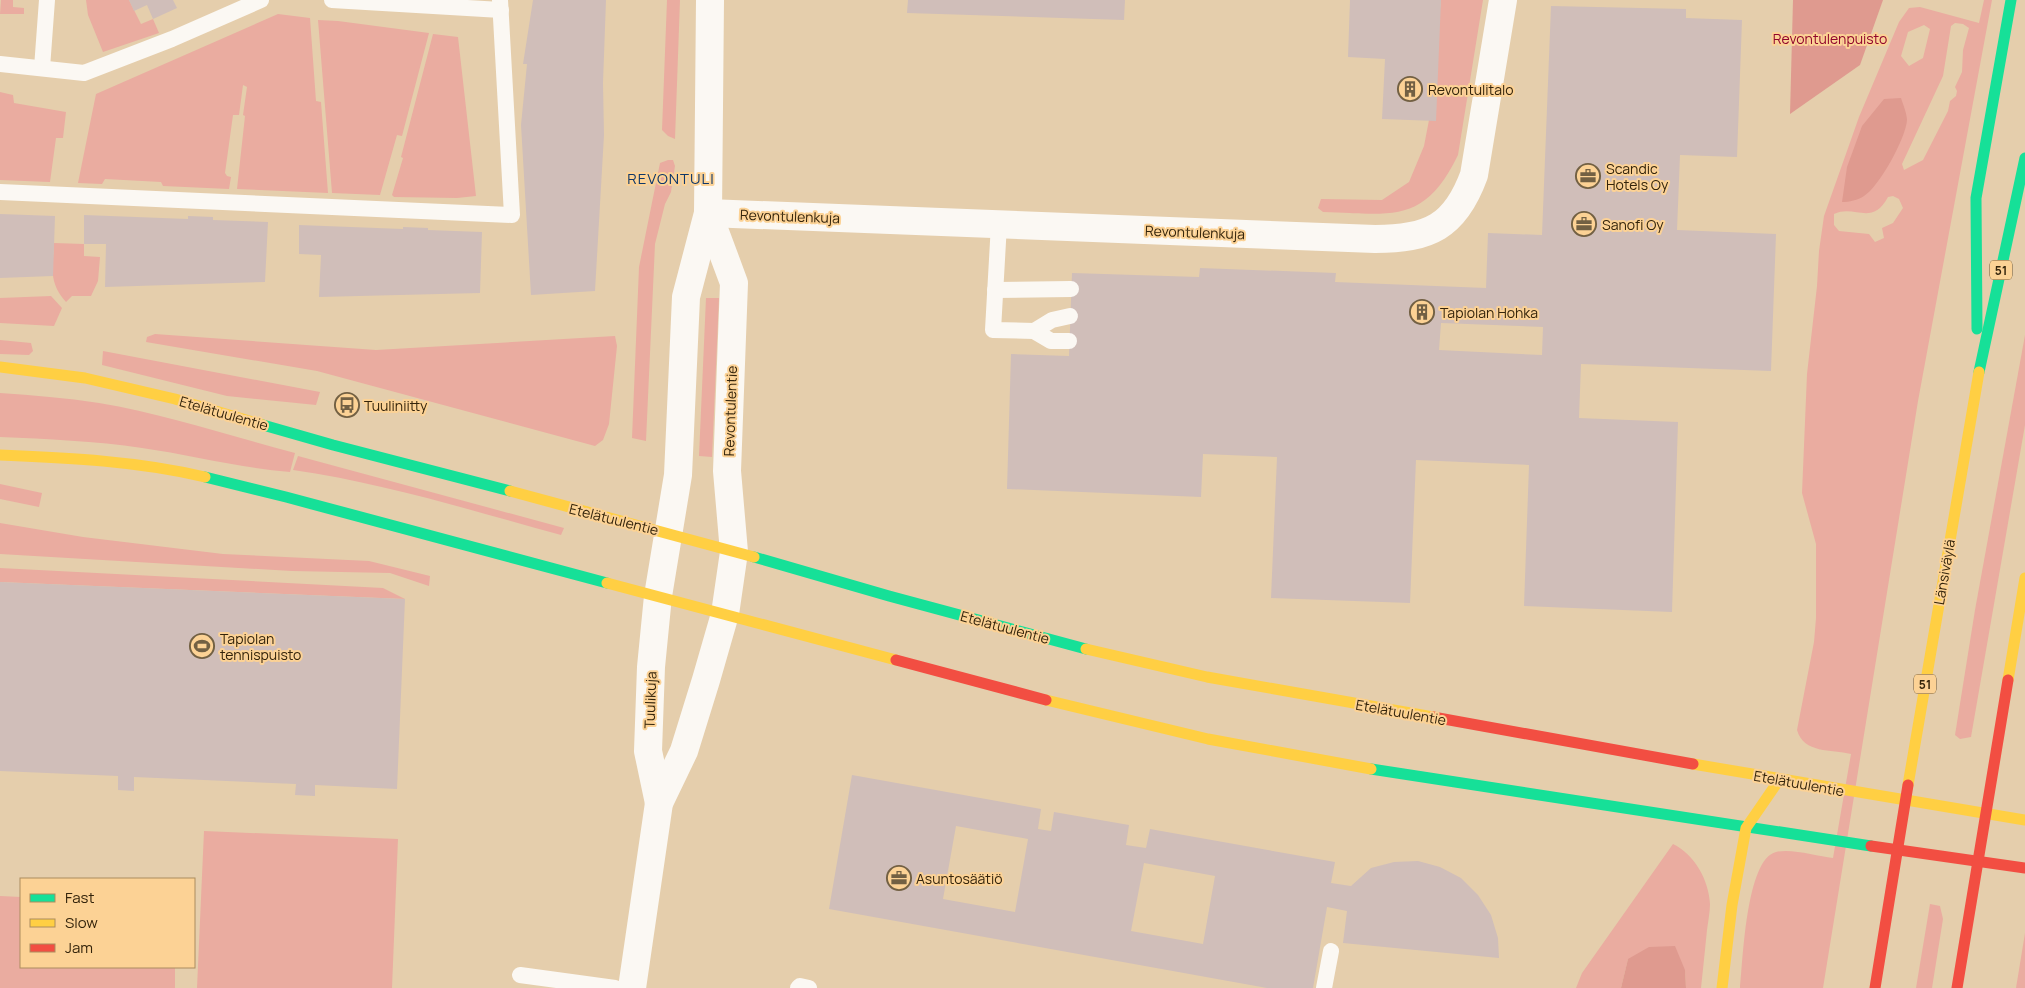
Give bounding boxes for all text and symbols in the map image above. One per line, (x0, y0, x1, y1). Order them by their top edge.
park label: Revontulenpuisto (1773, 29, 1887, 48)
building icon: Revontulitalo (1397, 76, 1423, 102)
place label: Revontulitalo (1428, 80, 1514, 99)
place label: Scandic Hotels Oy (1606, 159, 1669, 194)
office icon: Scandic Hotels Oy (1575, 163, 1601, 189)
district label: REVONTULI (627, 168, 715, 189)
street label: Revontulenkuja (740, 205, 840, 227)
office icon: Sanofi Oy (1571, 211, 1597, 237)
place label: Sanofi Oy (1602, 215, 1664, 234)
street label: Revontulenkuja (1145, 221, 1245, 243)
road number: 51 (1990, 260, 2012, 280)
building icon: Tapiolan Hohka (1409, 299, 1435, 325)
place label: Tapiolan Hohka (1440, 303, 1538, 322)
street label: Revontulentie (719, 365, 741, 457)
street label: Etelätuulentie (177, 391, 271, 435)
bus stop icon: Tuuliniitty (334, 392, 360, 418)
place label: Tuuliniitty (364, 396, 428, 415)
street label: Etelätuulentie (567, 499, 661, 539)
street label: Länsiväylä (1929, 538, 1959, 606)
street label: Etelätuulentie (958, 606, 1052, 648)
place label: Tapiolan tennispuisto (220, 629, 301, 664)
sports icon: Tapiolan tennispuisto (189, 633, 215, 659)
street label: Tuulikuja (640, 671, 660, 729)
road number: 51 (1914, 674, 1936, 694)
street label: Etelätuulentie (1354, 695, 1448, 729)
street label: Etelätuulentie (1752, 766, 1846, 800)
office icon: Asuntosäätiö (886, 865, 912, 891)
place label: Asuntosäätiö (916, 869, 1002, 888)
legend (20, 878, 195, 968)
text: Fast (65, 887, 94, 908)
text: Slow (65, 912, 98, 933)
text: Jam (65, 937, 93, 958)

